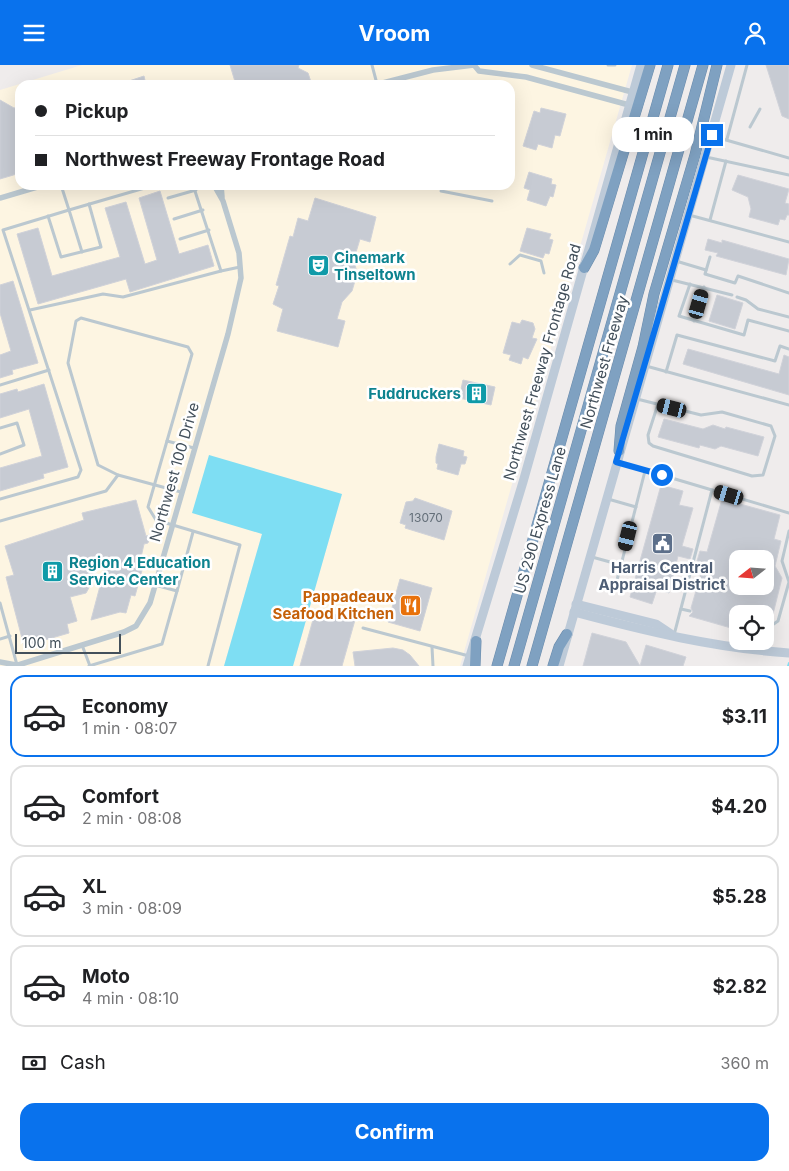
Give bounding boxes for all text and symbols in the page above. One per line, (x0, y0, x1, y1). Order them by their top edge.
icon: menu (20, 19, 48, 47)
icon: person (741, 19, 769, 47)
text: Vroom (359, 20, 430, 46)
text: Pickup (65, 100, 128, 123)
callout: 1 min (612, 117, 694, 153)
text: 1 min (633, 124, 673, 144)
route end (701, 124, 723, 146)
text: Northwest Freeway Frontage Road (65, 148, 385, 171)
street label: Northwest Freeway Frontage Road (499, 241, 585, 483)
place label: Cinemark Tinseltown (334, 248, 415, 284)
theatre icon: Cinemark Tinseltown (306, 254, 330, 278)
car (687, 288, 710, 320)
street label: Northwest Freeway (576, 293, 632, 431)
building icon: Fuddruckers (465, 381, 489, 405)
place label: Fuddruckers (368, 384, 461, 403)
car (655, 397, 688, 419)
street label: Northwest 100 Drive (145, 400, 203, 544)
street label: US 290 Express Lane (510, 444, 570, 596)
route start (651, 464, 673, 486)
car (712, 483, 745, 507)
house number: 13070 (409, 510, 443, 525)
car (617, 520, 638, 552)
public building icon: Harris Central Appraisal District (650, 532, 674, 556)
north arrow (729, 550, 774, 595)
map controls (729, 550, 774, 650)
place label: Region 4 Education Service Center (69, 553, 211, 589)
place label: Harris Central Appraisal District (599, 558, 726, 594)
building icon: Region 4 Education Service Center (41, 559, 65, 583)
place label: Pappadeaux Seafood Kitchen (273, 587, 394, 623)
restaurant icon: Pappadeaux Seafood Kitchen (398, 593, 422, 617)
button: locate (729, 605, 774, 650)
scale bar (15, 631, 121, 654)
text: 100 m (22, 634, 62, 651)
icon: car (22, 694, 67, 739)
text: Economy (82, 695, 168, 718)
text: $3.11 (722, 705, 767, 728)
text: 1 min · 08:07 (82, 718, 177, 738)
icon: car (22, 784, 67, 829)
text: Comfort (82, 785, 159, 808)
text: $4.20 (711, 795, 767, 818)
text: 2 min · 08:08 (82, 808, 182, 828)
icon: car (22, 874, 67, 919)
text: XL (82, 875, 107, 898)
text: $5.28 (712, 885, 767, 908)
text: 3 min · 08:09 (82, 898, 182, 918)
icon: car (22, 964, 67, 1009)
text: Moto (82, 965, 130, 988)
text: $2.82 (712, 975, 767, 998)
text: 4 min · 08:10 (82, 988, 179, 1008)
icon: cash (20, 1049, 48, 1077)
text: Cash (60, 1051, 106, 1074)
text: 360 m (721, 1053, 769, 1073)
button: Confirm (20, 1103, 769, 1161)

